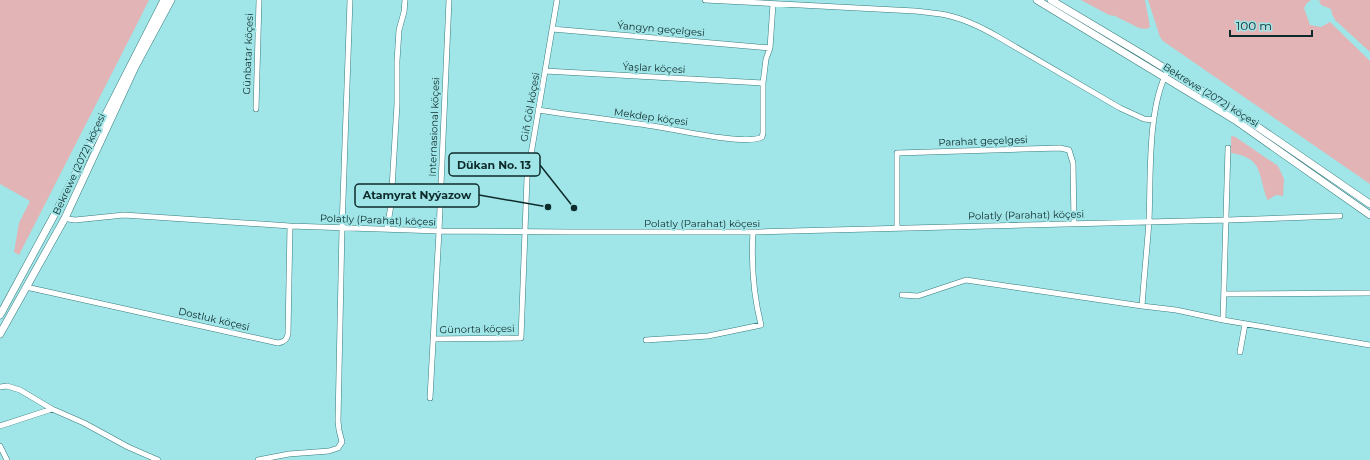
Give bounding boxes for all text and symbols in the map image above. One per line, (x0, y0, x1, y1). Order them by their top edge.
scale bar (1230, 12, 1312, 38)
street label: Günbatar köçesi (240, 13, 256, 95)
text: 100 m (1236, 18, 1272, 33)
street label: Ýangyn geçelgesi (617, 19, 705, 39)
street label: Ýaşlar köçesi (622, 60, 686, 76)
street label: Bekrewe (2072) köçesi (1161, 60, 1261, 130)
street label: Giň Göl köçesi (517, 71, 543, 143)
street label: Internasional köçesi (426, 77, 442, 177)
street label: Mekdep köçesi (613, 105, 689, 129)
street label: Bekrewe (2072) köçesi (50, 111, 108, 217)
street label: Parahat geçelgesi (938, 133, 1028, 149)
callout: Dükan No. 13 (449, 153, 540, 176)
text: Dükan No. 13 (457, 158, 532, 172)
callout: Atamyrat Nyýazow (355, 184, 479, 207)
text: Atamyrat Nyýazow (362, 188, 472, 202)
street label: Polatly (Parahat) köçesi (968, 207, 1084, 223)
street label: Polatly (Parahat) köçesi (320, 211, 436, 229)
street label: Polatly (Parahat) köçesi (644, 217, 760, 230)
street label: Dostluk köçesi (177, 304, 251, 334)
street label: Günorta köçesi (439, 322, 515, 336)

